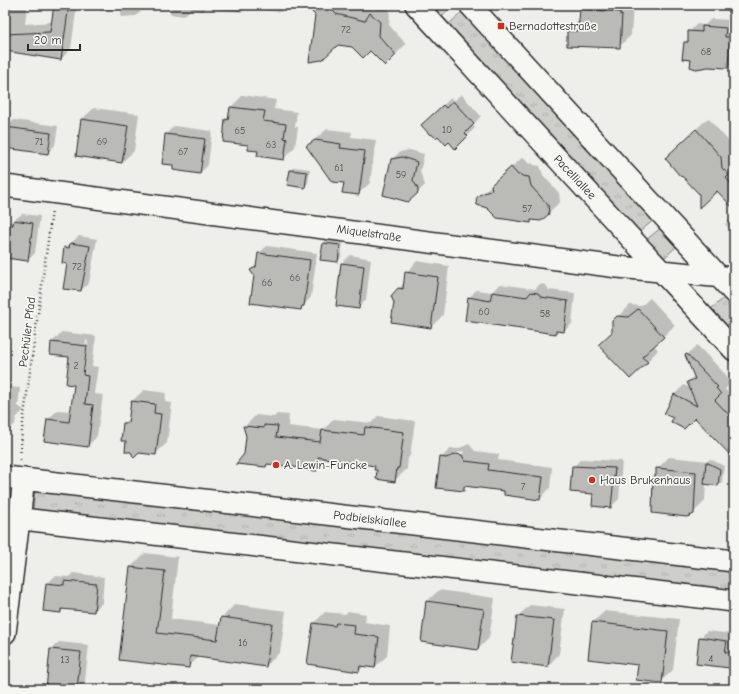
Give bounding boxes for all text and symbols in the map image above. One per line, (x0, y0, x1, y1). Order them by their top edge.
place label: Bernadottestraße (509, 19, 597, 33)
marker: Bernadottestraße (496, 21, 506, 31)
house number: 72 (341, 24, 351, 36)
scale bar (28, 26, 80, 52)
text: 20 m (34, 33, 62, 47)
house number: 68 (701, 46, 711, 58)
house number: 10 (442, 124, 452, 136)
house number: 65 (235, 125, 245, 137)
house number: 71 (35, 136, 43, 148)
house number: 69 (97, 136, 107, 148)
house number: 63 (266, 139, 276, 151)
house number: 67 (178, 146, 188, 158)
street label: Pacelliallee (551, 152, 599, 202)
house number: 61 (334, 162, 344, 174)
house number: 59 (396, 169, 406, 181)
house number: 57 (522, 203, 532, 215)
street label: Miquelstraße (336, 222, 402, 244)
house number: 72 (72, 261, 82, 273)
house number: 66 (290, 272, 300, 284)
house number: 66 (262, 277, 272, 289)
street label: Pechüler Pfad (16, 296, 38, 368)
house number: 60 (478, 306, 490, 318)
house number: 58 (540, 308, 550, 320)
house number: 2 (73, 360, 79, 372)
place label: A. Lewin-Funcke (284, 458, 367, 472)
marker: A. Lewin-Funcke (271, 460, 281, 470)
place label: Haus Brukenhaus (600, 473, 690, 487)
marker: Haus Brukenhaus (587, 475, 597, 485)
house number: 7 (521, 481, 526, 493)
street label: Podbielskiallee (333, 508, 407, 530)
house number: 16 (238, 637, 248, 649)
house number: 4 (709, 653, 714, 665)
house number: 13 (60, 654, 70, 666)

